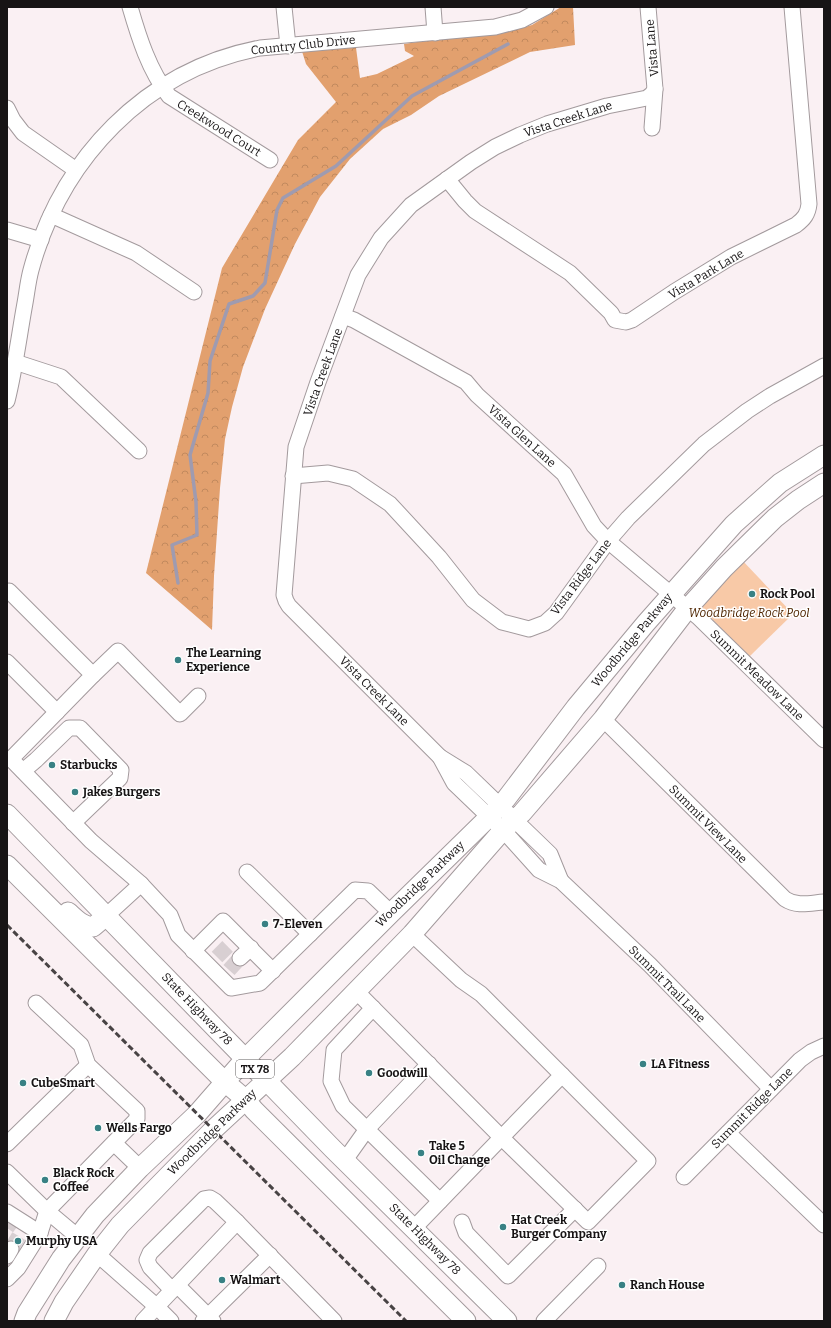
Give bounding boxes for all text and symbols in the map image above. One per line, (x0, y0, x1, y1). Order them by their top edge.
street label: Vista Lane (643, 19, 661, 77)
street label: Country Club Drive (250, 33, 356, 57)
street label: Creekwood Court (174, 97, 264, 160)
street label: Vista Creek Lane (522, 98, 614, 140)
street label: Vista Park Lane (666, 246, 746, 302)
street label: Vista Creek Lane (301, 326, 345, 418)
street label: Vista Glen Lane (485, 402, 559, 470)
street label: Vista Ridge Lane (548, 536, 614, 618)
place label: Rock Pool (760, 587, 815, 601)
marker: Rock Pool (747, 589, 757, 599)
street label: Woodbridge Parkway (589, 590, 676, 690)
park label: Woodbridge Rock Pool (688, 606, 810, 620)
street label: Summit Meadow Lane (707, 627, 807, 723)
place label: The Learning Experience (186, 646, 261, 674)
street label: Vista Creek Lane (336, 653, 412, 729)
marker: The Learning Experience (173, 655, 183, 665)
place label: Starbucks (60, 758, 118, 772)
marker: Starbucks (47, 760, 57, 770)
street label: Summit View Lane (666, 782, 750, 866)
place label: Jakes Burgers (82, 785, 161, 799)
marker: Jakes Burgers (70, 787, 80, 797)
street label: Woodbridge Parkway (373, 838, 468, 930)
place label: 7-Eleven (273, 917, 323, 931)
marker: 7-Eleven (260, 919, 270, 929)
street label: Summit Trail Lane (626, 943, 708, 1025)
street label: State Highway 78 (159, 970, 235, 1048)
place label: LA Fitness (651, 1057, 710, 1071)
marker: LA Fitness (638, 1059, 648, 1069)
road number: TX 78 (236, 1060, 274, 1078)
street label: Summit Ridge Lane (709, 1065, 795, 1151)
place label: Goodwill (377, 1066, 428, 1080)
marker: Goodwill (364, 1068, 374, 1078)
place label: CubeSmart (31, 1076, 95, 1090)
marker: CubeSmart (18, 1078, 28, 1088)
street label: Woodbridge Parkway (165, 1086, 260, 1178)
place label: Wells Fargo (106, 1121, 172, 1135)
marker: Wells Fargo (93, 1123, 103, 1133)
place label: Take 5 Oil Change (429, 1139, 490, 1167)
marker: Take 5 Oil Change (416, 1148, 426, 1158)
place label: Black Rock Coffee (53, 1166, 115, 1194)
marker: Black Rock Coffee (40, 1175, 50, 1185)
street label: State Highway 78 (386, 1200, 464, 1278)
place label: Hat Creek Burger Company (511, 1213, 607, 1241)
marker: Hat Creek Burger Company (498, 1222, 508, 1232)
place label: Murphy USA (26, 1234, 98, 1248)
marker: Murphy USA (13, 1236, 23, 1246)
place label: Walmart (230, 1273, 281, 1287)
marker: Walmart (217, 1275, 227, 1285)
place label: Ranch House (630, 1278, 705, 1292)
marker: Ranch House (617, 1280, 627, 1290)

